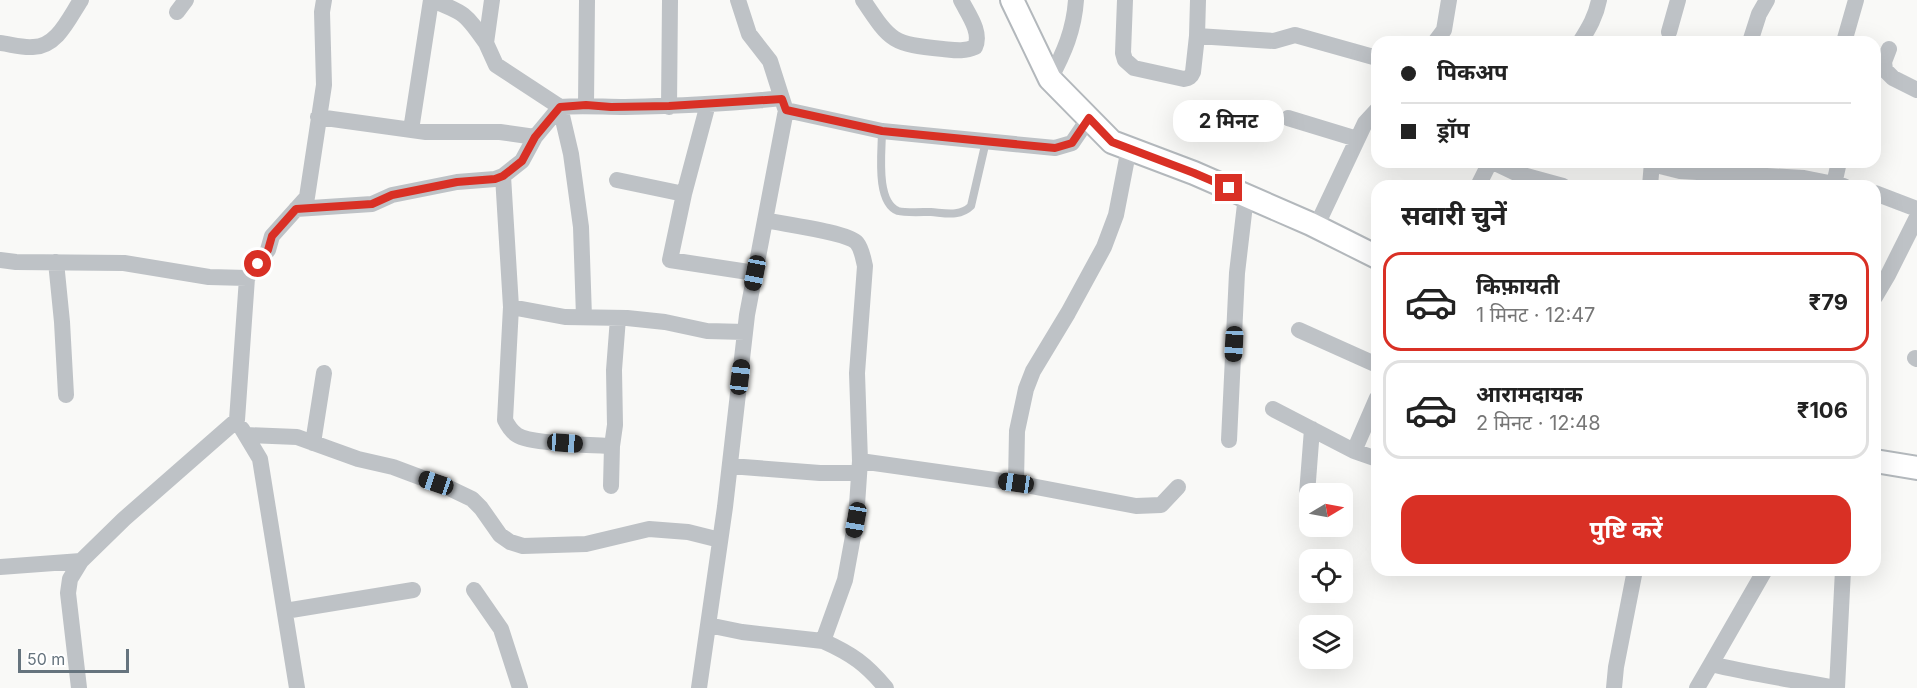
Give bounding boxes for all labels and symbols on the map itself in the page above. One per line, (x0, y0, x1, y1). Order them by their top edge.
callout: 2 मिनट (1174, 101, 1284, 143)
route end (1215, 174, 1242, 201)
route start (244, 250, 271, 277)
car (743, 254, 767, 292)
car (1224, 326, 1244, 362)
car (729, 358, 751, 396)
car (546, 433, 584, 453)
car (416, 469, 456, 497)
car (997, 472, 1035, 494)
north arrow (1299, 483, 1353, 537)
car (844, 501, 868, 539)
scale bar (18, 646, 129, 674)

